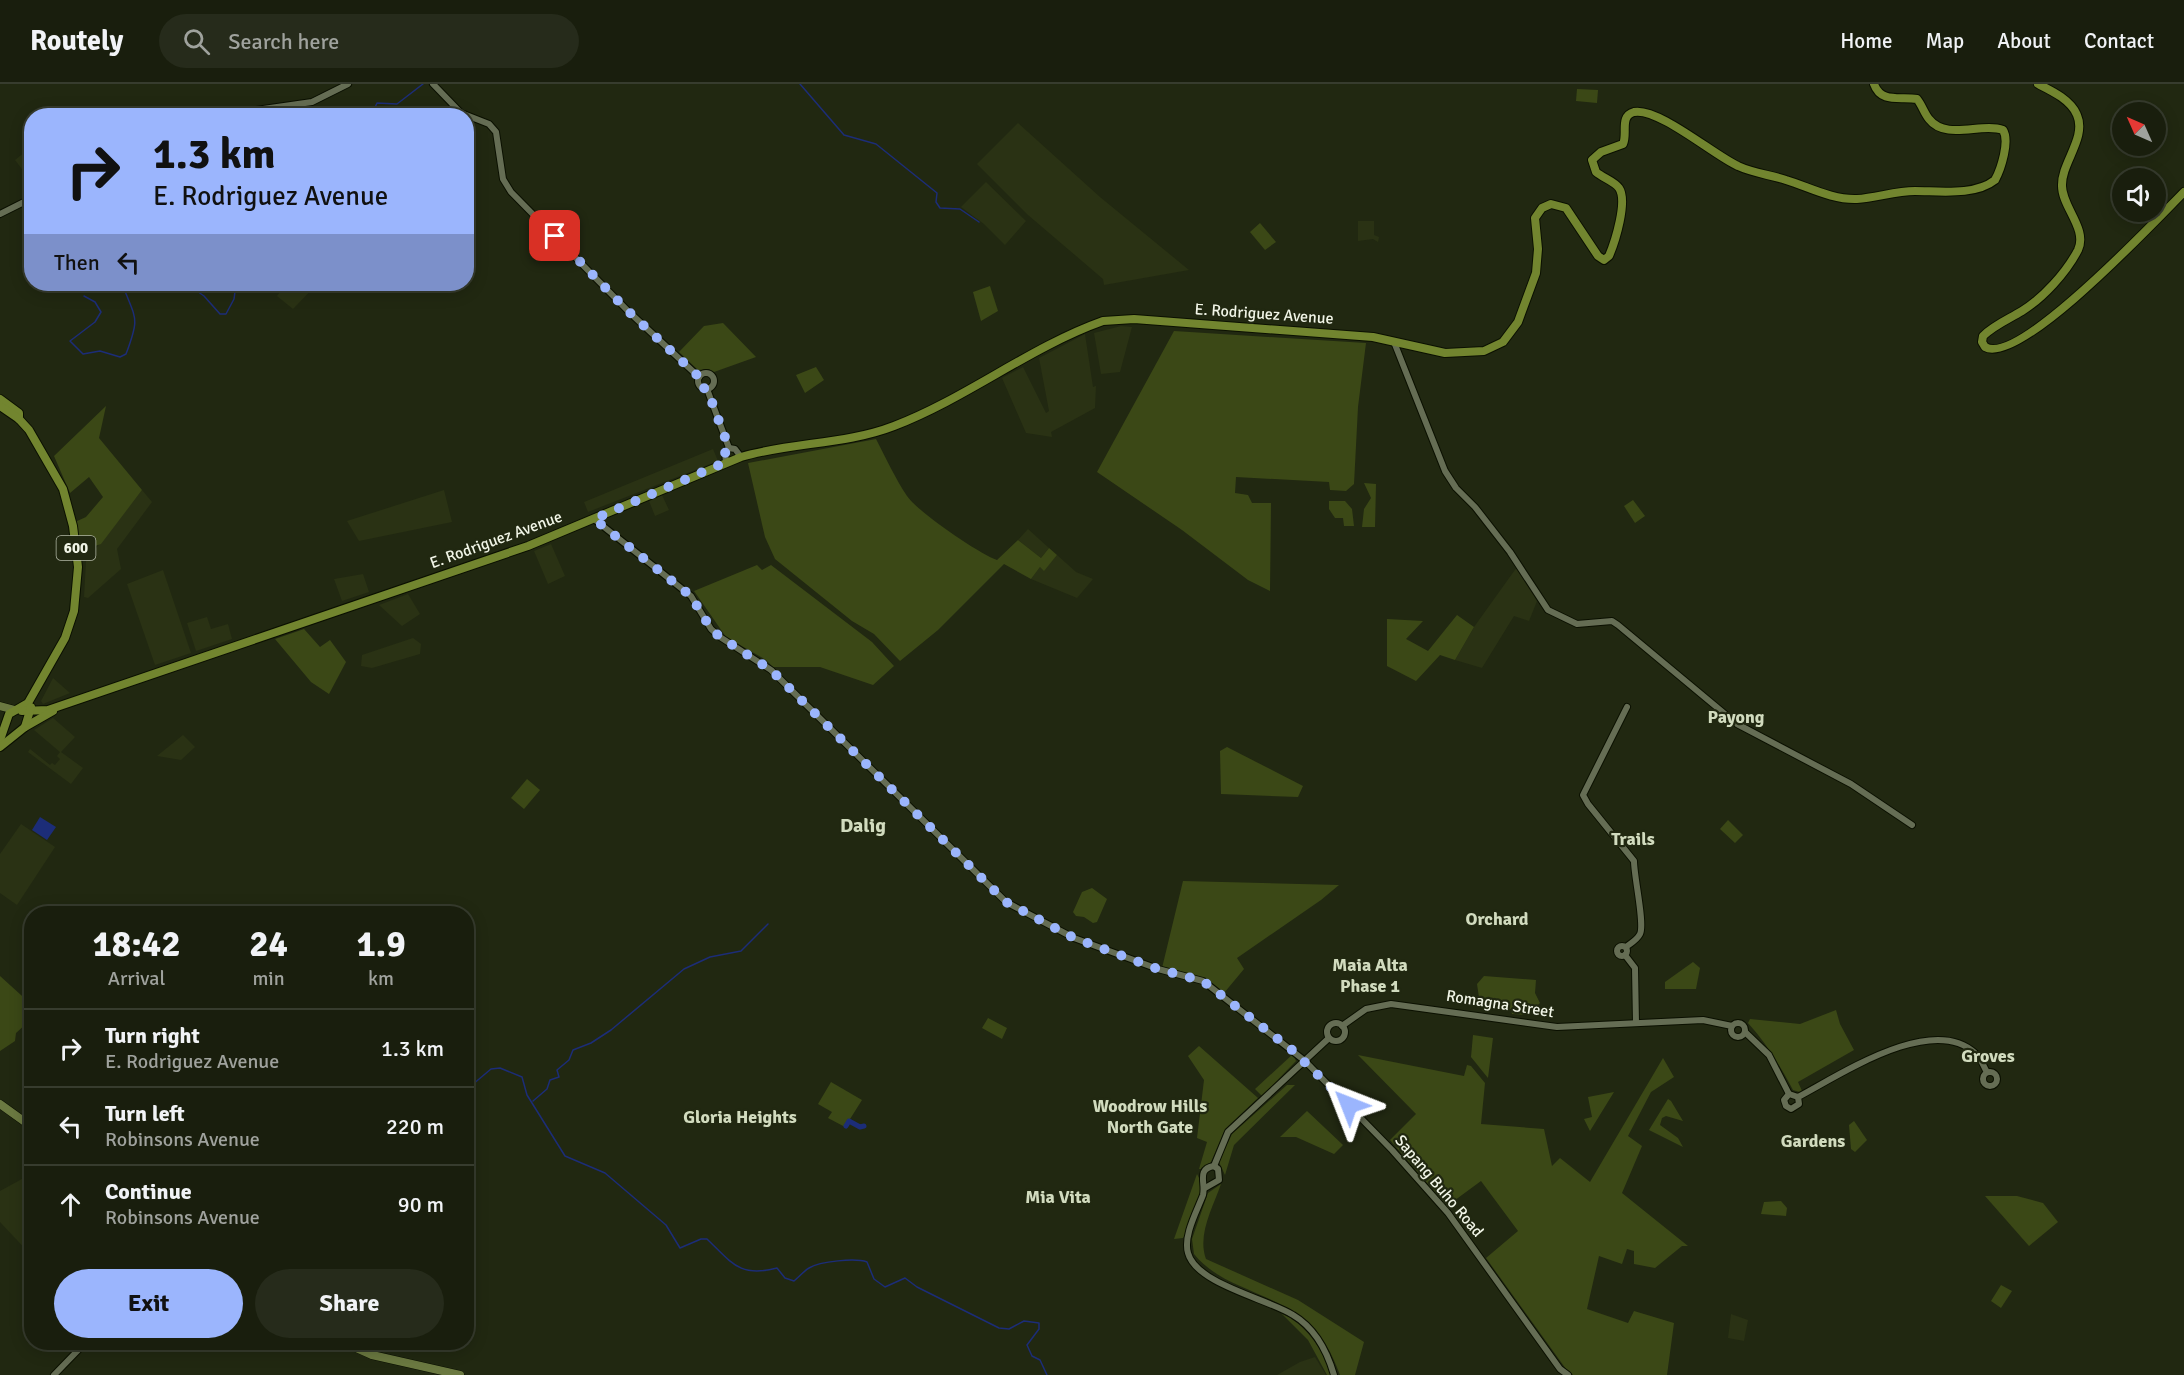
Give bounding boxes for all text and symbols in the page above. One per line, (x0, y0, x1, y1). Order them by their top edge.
search box (159, 14, 579, 68)
text: Routely (30, 24, 123, 58)
icon: search (180, 25, 213, 58)
text: Search here (228, 28, 339, 55)
text: Home (1840, 28, 1893, 54)
text: Map (1926, 28, 1964, 54)
text: About (1997, 28, 2051, 54)
text: Contact (2084, 28, 2154, 54)
north arrow (2112, 102, 2166, 156)
map controls (2112, 102, 2166, 222)
text: 1.3 km (153, 129, 276, 180)
icon: right (54, 132, 132, 210)
button: sound (2112, 168, 2166, 222)
text: E. Rodriguez Avenue (153, 180, 388, 213)
pin (529, 210, 580, 261)
icon: arrive (538, 219, 571, 252)
icon: left (112, 246, 145, 279)
text: Then (54, 249, 100, 276)
street label: E. Rodriguez Avenue (1194, 299, 1334, 329)
street label: E. Rodriguez Avenue (427, 507, 565, 573)
road number: 600 (56, 536, 96, 560)
district label: Payong (1708, 706, 1765, 728)
district label: Dalig (840, 813, 886, 838)
district label: Trails (1611, 828, 1655, 850)
district label: Orchard (1465, 908, 1529, 930)
text: 18:42 (92, 922, 181, 967)
text: 24 (249, 922, 288, 967)
text: 1.9 (356, 922, 406, 967)
district label: Maia Alta Phase 1 (1332, 954, 1408, 997)
text: Arrival (108, 966, 165, 991)
text: min (252, 966, 285, 991)
text: km (368, 966, 394, 991)
street label: Romagna Street (1445, 986, 1556, 1022)
text: Turn right (105, 1022, 200, 1049)
icon: right (54, 1032, 87, 1065)
text: 1.3 km (381, 1035, 444, 1062)
district label: Groves (1961, 1045, 2015, 1067)
text: E. Rodriguez Avenue (105, 1049, 279, 1074)
position arrow (1317, 1073, 1381, 1137)
district label: Woodrow Hills North Gate (1093, 1095, 1207, 1138)
text: Turn left (105, 1100, 185, 1127)
district label: Gloria Heights (683, 1106, 797, 1128)
icon: left (54, 1110, 87, 1143)
text: 220 m (386, 1113, 444, 1140)
text: Robinsons Avenue (105, 1127, 260, 1152)
district label: Gardens (1781, 1130, 1845, 1152)
street label: Sapang Buho Road (1390, 1131, 1488, 1241)
text: Continue (105, 1178, 192, 1205)
district label: Mia Vita (1025, 1186, 1091, 1208)
icon: ahead (54, 1188, 87, 1221)
text: 90 m (398, 1191, 444, 1218)
text: Robinsons Avenue (105, 1205, 260, 1230)
button: Exit (54, 1269, 243, 1338)
button: Share (255, 1269, 444, 1338)

